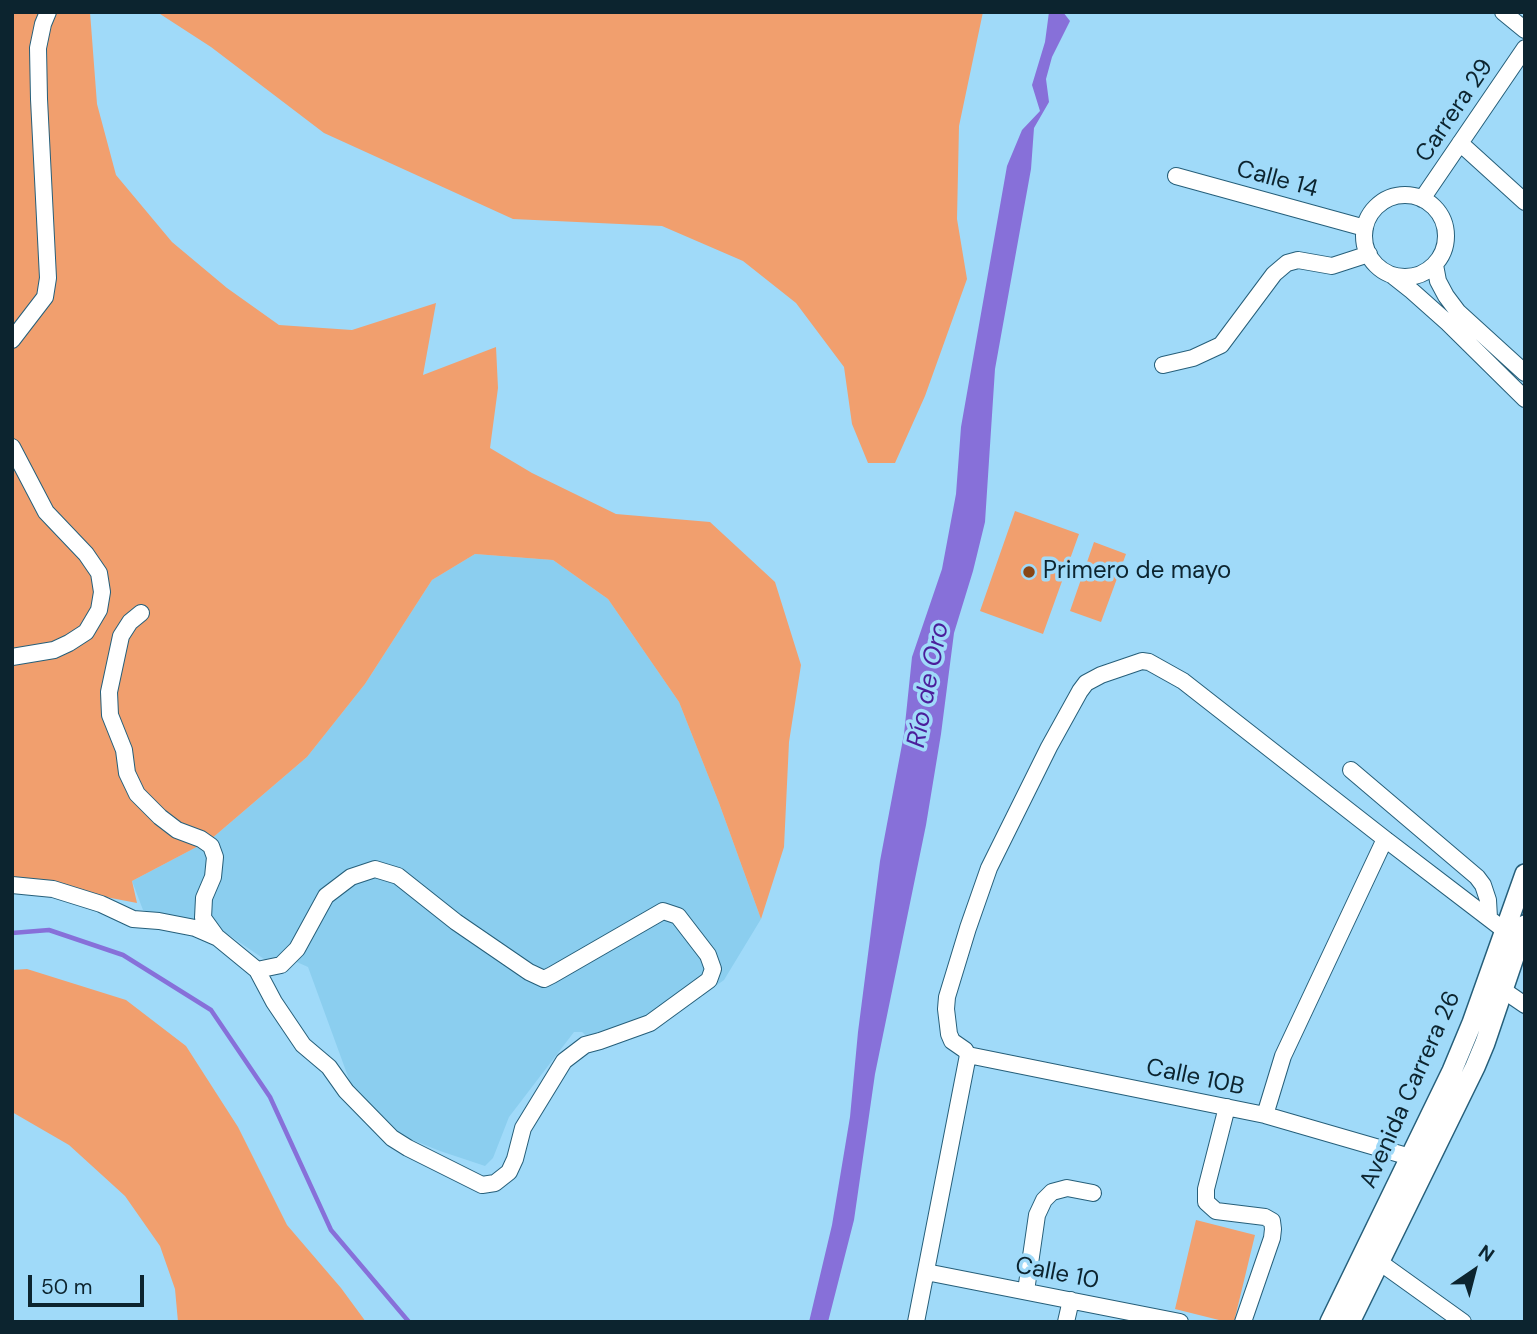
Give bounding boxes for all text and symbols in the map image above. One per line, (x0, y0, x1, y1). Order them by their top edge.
street label: Carrera 29 (1410, 54, 1500, 168)
street label: Calle 14 (1233, 155, 1321, 205)
place label: Primero de mayo (1043, 558, 1231, 586)
marker: Primero de mayo (1021, 564, 1037, 580)
water label: Río de Oro (902, 620, 956, 750)
street label: Avenida Carrera 26 (1355, 987, 1467, 1193)
street label: Calle 10B (1143, 1054, 1247, 1102)
north arrow (1439, 1236, 1509, 1306)
text: N (1473, 1239, 1499, 1268)
street label: Calle 10 (1013, 1252, 1101, 1296)
scale bar (32, 1260, 147, 1304)
text: 50 m (41, 1273, 92, 1301)

